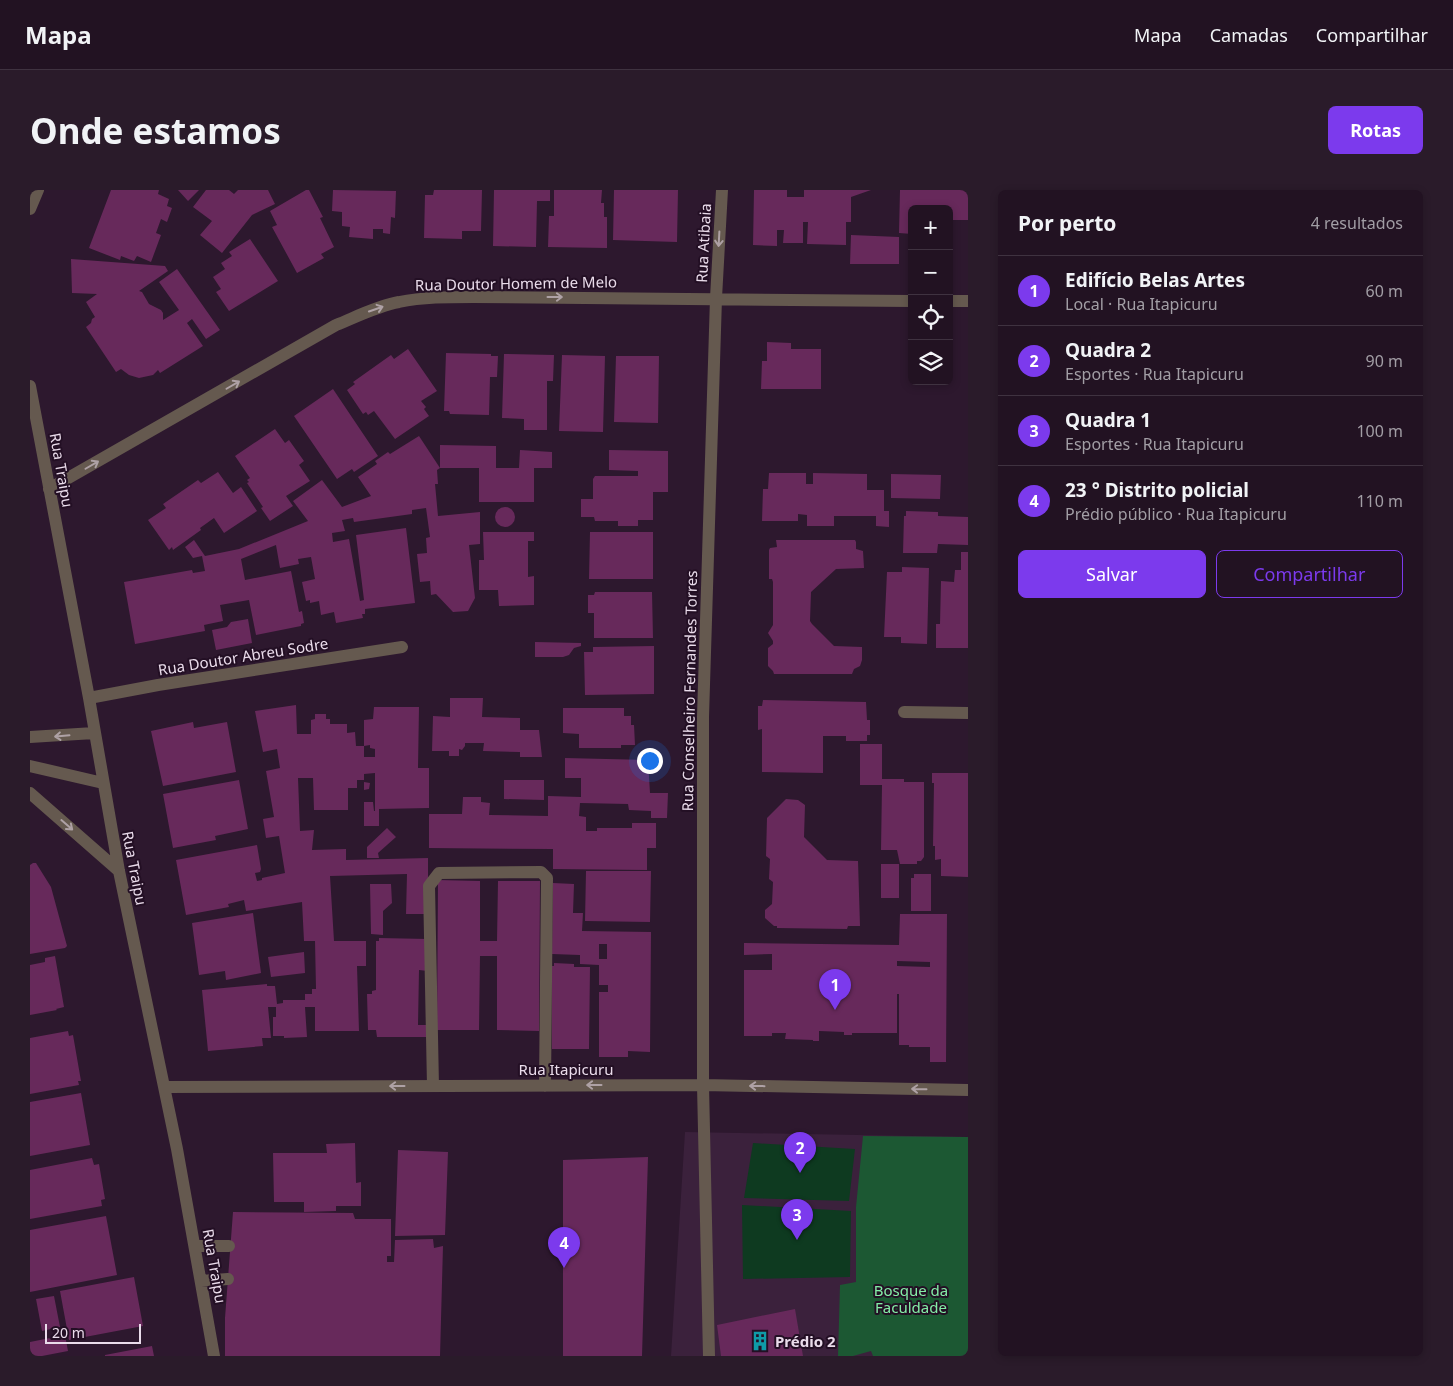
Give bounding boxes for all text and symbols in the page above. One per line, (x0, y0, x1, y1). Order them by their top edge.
text: Mapa (25, 18, 92, 51)
text: Mapa (1134, 23, 1182, 47)
text: Camadas (1210, 23, 1288, 47)
text: Compartilhar (1316, 23, 1428, 47)
button: Rotas (1328, 106, 1423, 154)
text: Onde estamos (30, 107, 281, 154)
street label: Rua Atibaia (691, 203, 715, 283)
map controls (908, 205, 953, 385)
button: + (908, 205, 953, 250)
text: Por perto (1018, 209, 1116, 237)
text: 4 resultados (1311, 212, 1403, 234)
one-way arrow (715, 230, 724, 246)
button: − (908, 250, 953, 295)
text: Edifício Belas Artes (1065, 267, 1245, 293)
street label: Rua Doutor Homem de Melo (415, 271, 617, 295)
text: 1 (1029, 280, 1039, 302)
text: 60 m (1366, 280, 1403, 302)
one-way arrow (546, 292, 563, 302)
text: Local · Rua Itapicuru (1065, 293, 1218, 315)
button: locate (908, 295, 953, 340)
one-way arrow (368, 304, 384, 313)
text: Quadra 2 (1065, 337, 1151, 363)
button: layers (908, 340, 953, 385)
text: 2 (1029, 350, 1039, 372)
text: 90 m (1366, 350, 1403, 372)
text: Esportes · Rua Itapicuru (1065, 363, 1244, 385)
one-way arrow (225, 379, 239, 389)
text: Quadra 1 (1065, 407, 1151, 433)
text: 3 (1029, 420, 1039, 442)
text: 100 m (1356, 420, 1403, 442)
street label: Rua Traipu (46, 431, 78, 509)
text: Esportes · Rua Itapicuru (1065, 433, 1244, 455)
one-way arrow (84, 460, 99, 470)
text: 23 ° Distrito policial (1065, 477, 1249, 503)
text: 4 (1029, 490, 1039, 512)
text: 110 m (1356, 490, 1403, 512)
text: Prédio público · Rua Itapicuru (1065, 503, 1287, 525)
button: Salvar (1018, 550, 1206, 598)
button: Compartilhar (1216, 550, 1403, 598)
street label: Rua Conselheiro Fernandes Torres (677, 570, 701, 812)
street label: Rua Doutor Abreu Sodre (156, 633, 330, 679)
one-way arrow (54, 731, 70, 741)
your location (637, 748, 663, 774)
one-way arrow (60, 819, 73, 830)
street label: Rua Traipu (118, 829, 152, 907)
pin: 1 (819, 969, 851, 1010)
street label: Rua Itapicuru (519, 1059, 613, 1079)
one-way arrow (389, 1081, 406, 1091)
one-way arrow (587, 1081, 603, 1090)
one-way arrow (749, 1081, 766, 1091)
one-way arrow (912, 1085, 928, 1094)
pin: 2 (784, 1132, 816, 1173)
pin: 3 (781, 1199, 813, 1240)
street label: Rua Traipu (199, 1227, 231, 1305)
pin: 4 (548, 1227, 580, 1268)
park label: Bosque da Faculdade (874, 1280, 948, 1317)
scale bar (45, 1321, 141, 1344)
text: 20 m (52, 1323, 85, 1342)
building icon: Prédio 2 (749, 1330, 771, 1352)
place label: Prédio 2 (775, 1331, 836, 1351)

